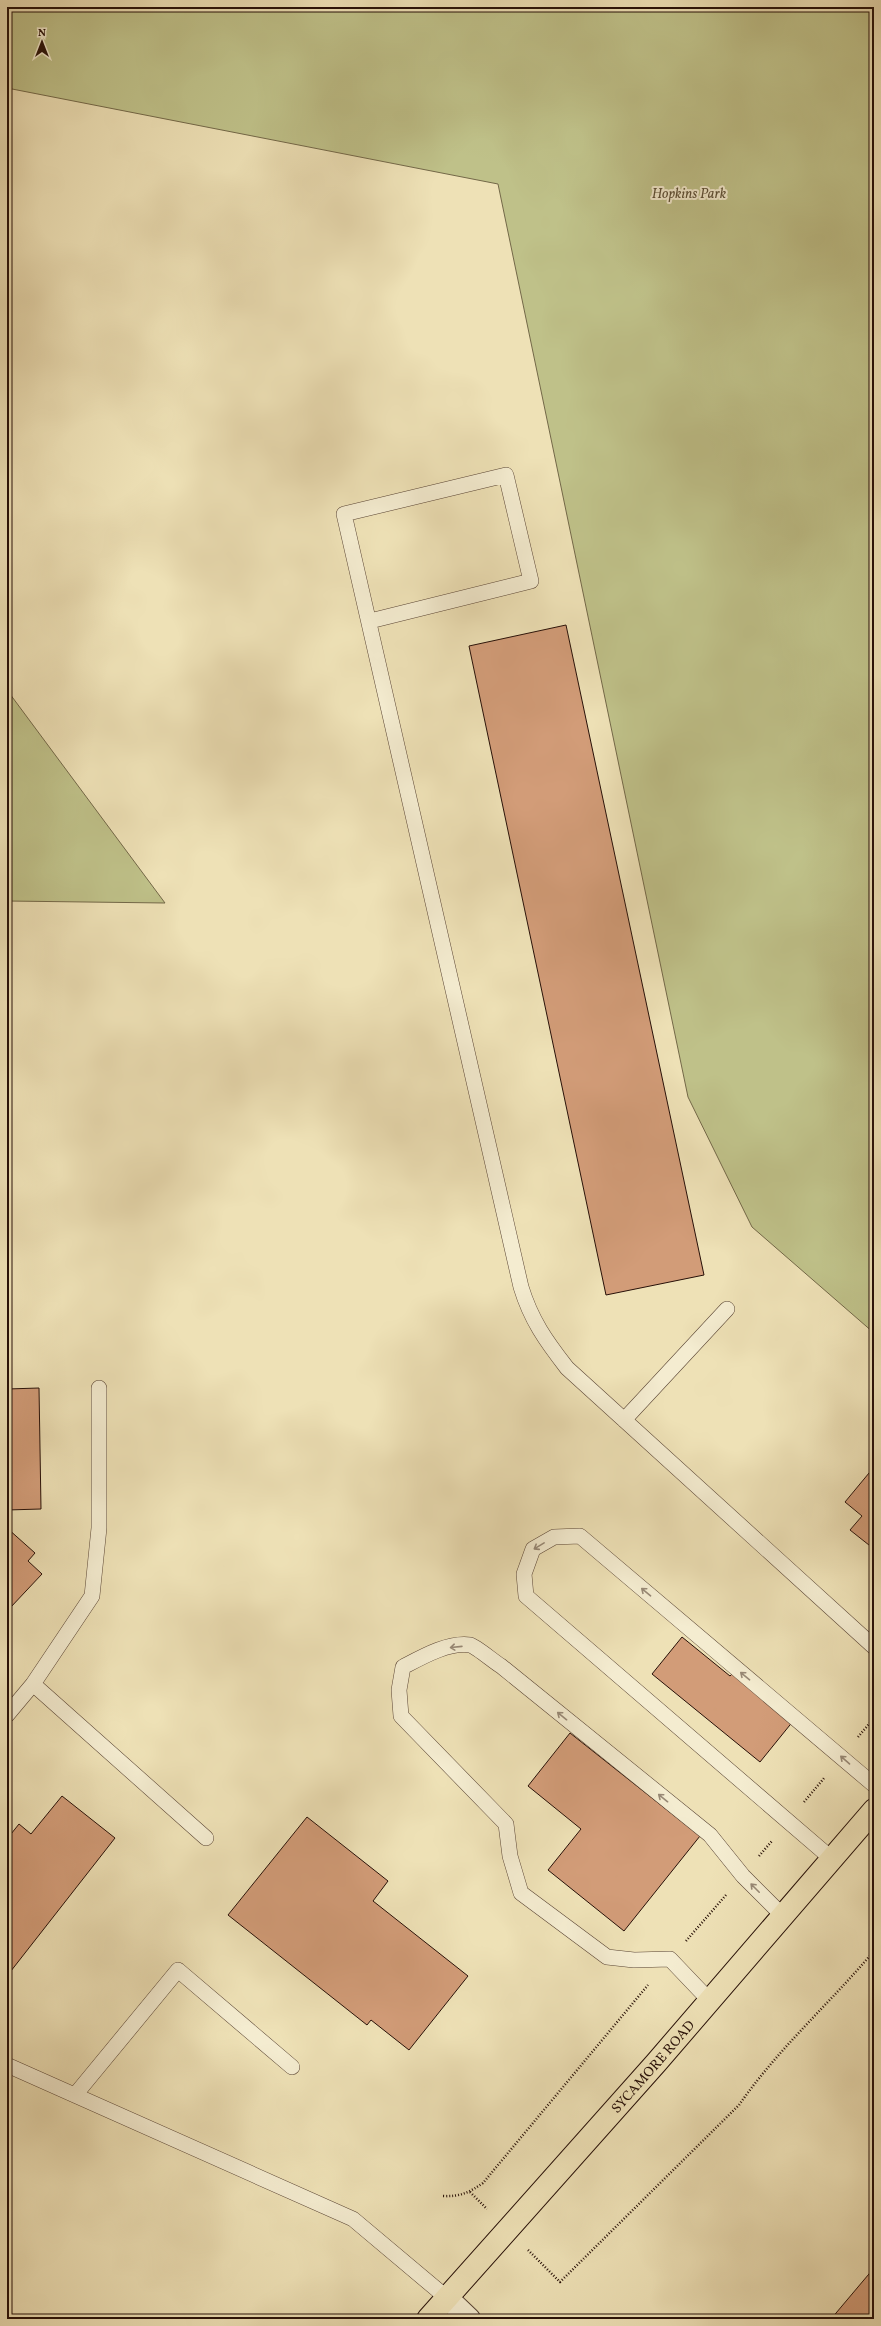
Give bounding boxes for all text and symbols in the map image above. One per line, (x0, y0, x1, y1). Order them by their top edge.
north arrow (22, 22, 62, 62)
text: N (38, 26, 46, 41)
park label: Hopkins Park (652, 185, 727, 204)
one-way arrow (533, 1542, 545, 1550)
one-way arrow (641, 1587, 651, 1596)
one-way arrow (450, 1643, 463, 1650)
one-way arrow (740, 1671, 751, 1680)
one-way arrow (556, 1711, 567, 1720)
one-way arrow (839, 1755, 850, 1764)
one-way arrow (658, 1793, 668, 1802)
one-way arrow (750, 1883, 760, 1893)
street label: SYCAMORE ROAD (608, 2017, 700, 2118)

